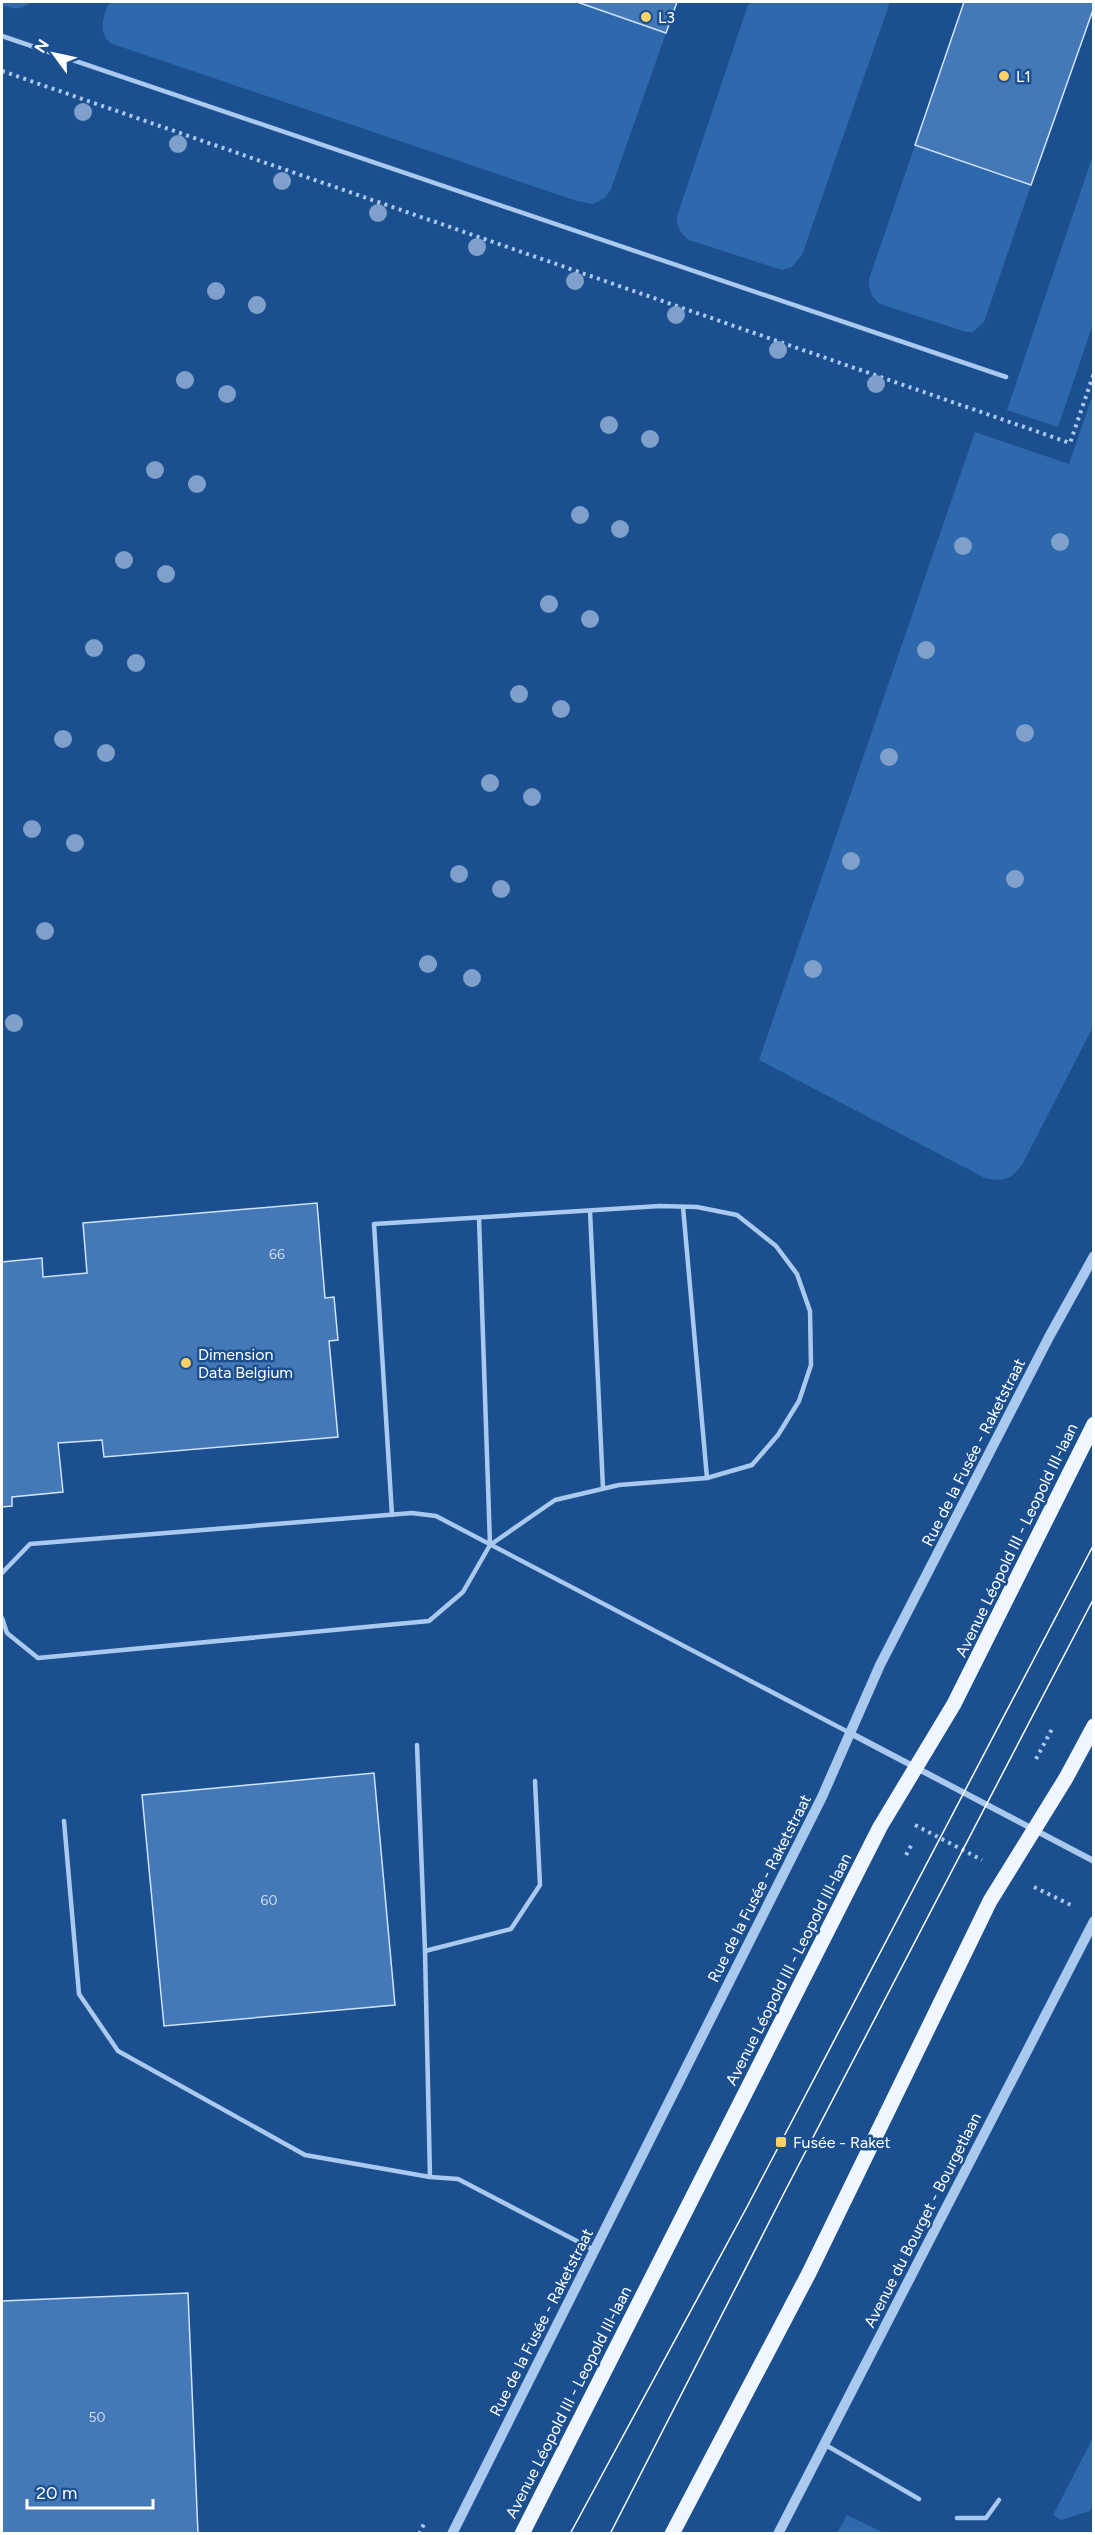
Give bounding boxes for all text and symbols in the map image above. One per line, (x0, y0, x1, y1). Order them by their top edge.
place label: L3 (658, 8, 675, 27)
marker: L3 (639, 10, 653, 24)
north arrow (24, 24, 84, 84)
text: N (31, 36, 53, 56)
place label: L1 (1016, 67, 1031, 86)
marker: L1 (997, 69, 1011, 83)
house number: 66 (269, 1246, 285, 1263)
place label: Dimension Data Belgium (198, 1345, 293, 1382)
street label: Rue de la Fusée - Raketstraat (918, 1355, 1029, 1549)
marker: Dimension Data Belgium (179, 1356, 193, 1370)
street label: Avenue Léopold III - Leopold III-laan (951, 1420, 1082, 1660)
street label: Rue de la Fusée - Raketstraat (704, 1791, 815, 1985)
street label: Avenue Léopold III - Leopold III-laan (721, 1850, 855, 2088)
house number: 60 (261, 1892, 277, 1909)
street label: Avenue du Bourget - Bourgetlaan (860, 2109, 985, 2331)
place label: Fusée - Raket (793, 2133, 891, 2152)
marker: Fusée - Raket (774, 2135, 788, 2149)
street label: Rue de la Fusée - Raketstraat (486, 2225, 597, 2419)
street label: Avenue Léopold III - Leopold III-laan (501, 2283, 635, 2521)
house number: 50 (88, 2409, 106, 2426)
scale bar (27, 2472, 153, 2510)
text: 20 m (36, 2482, 77, 2504)

